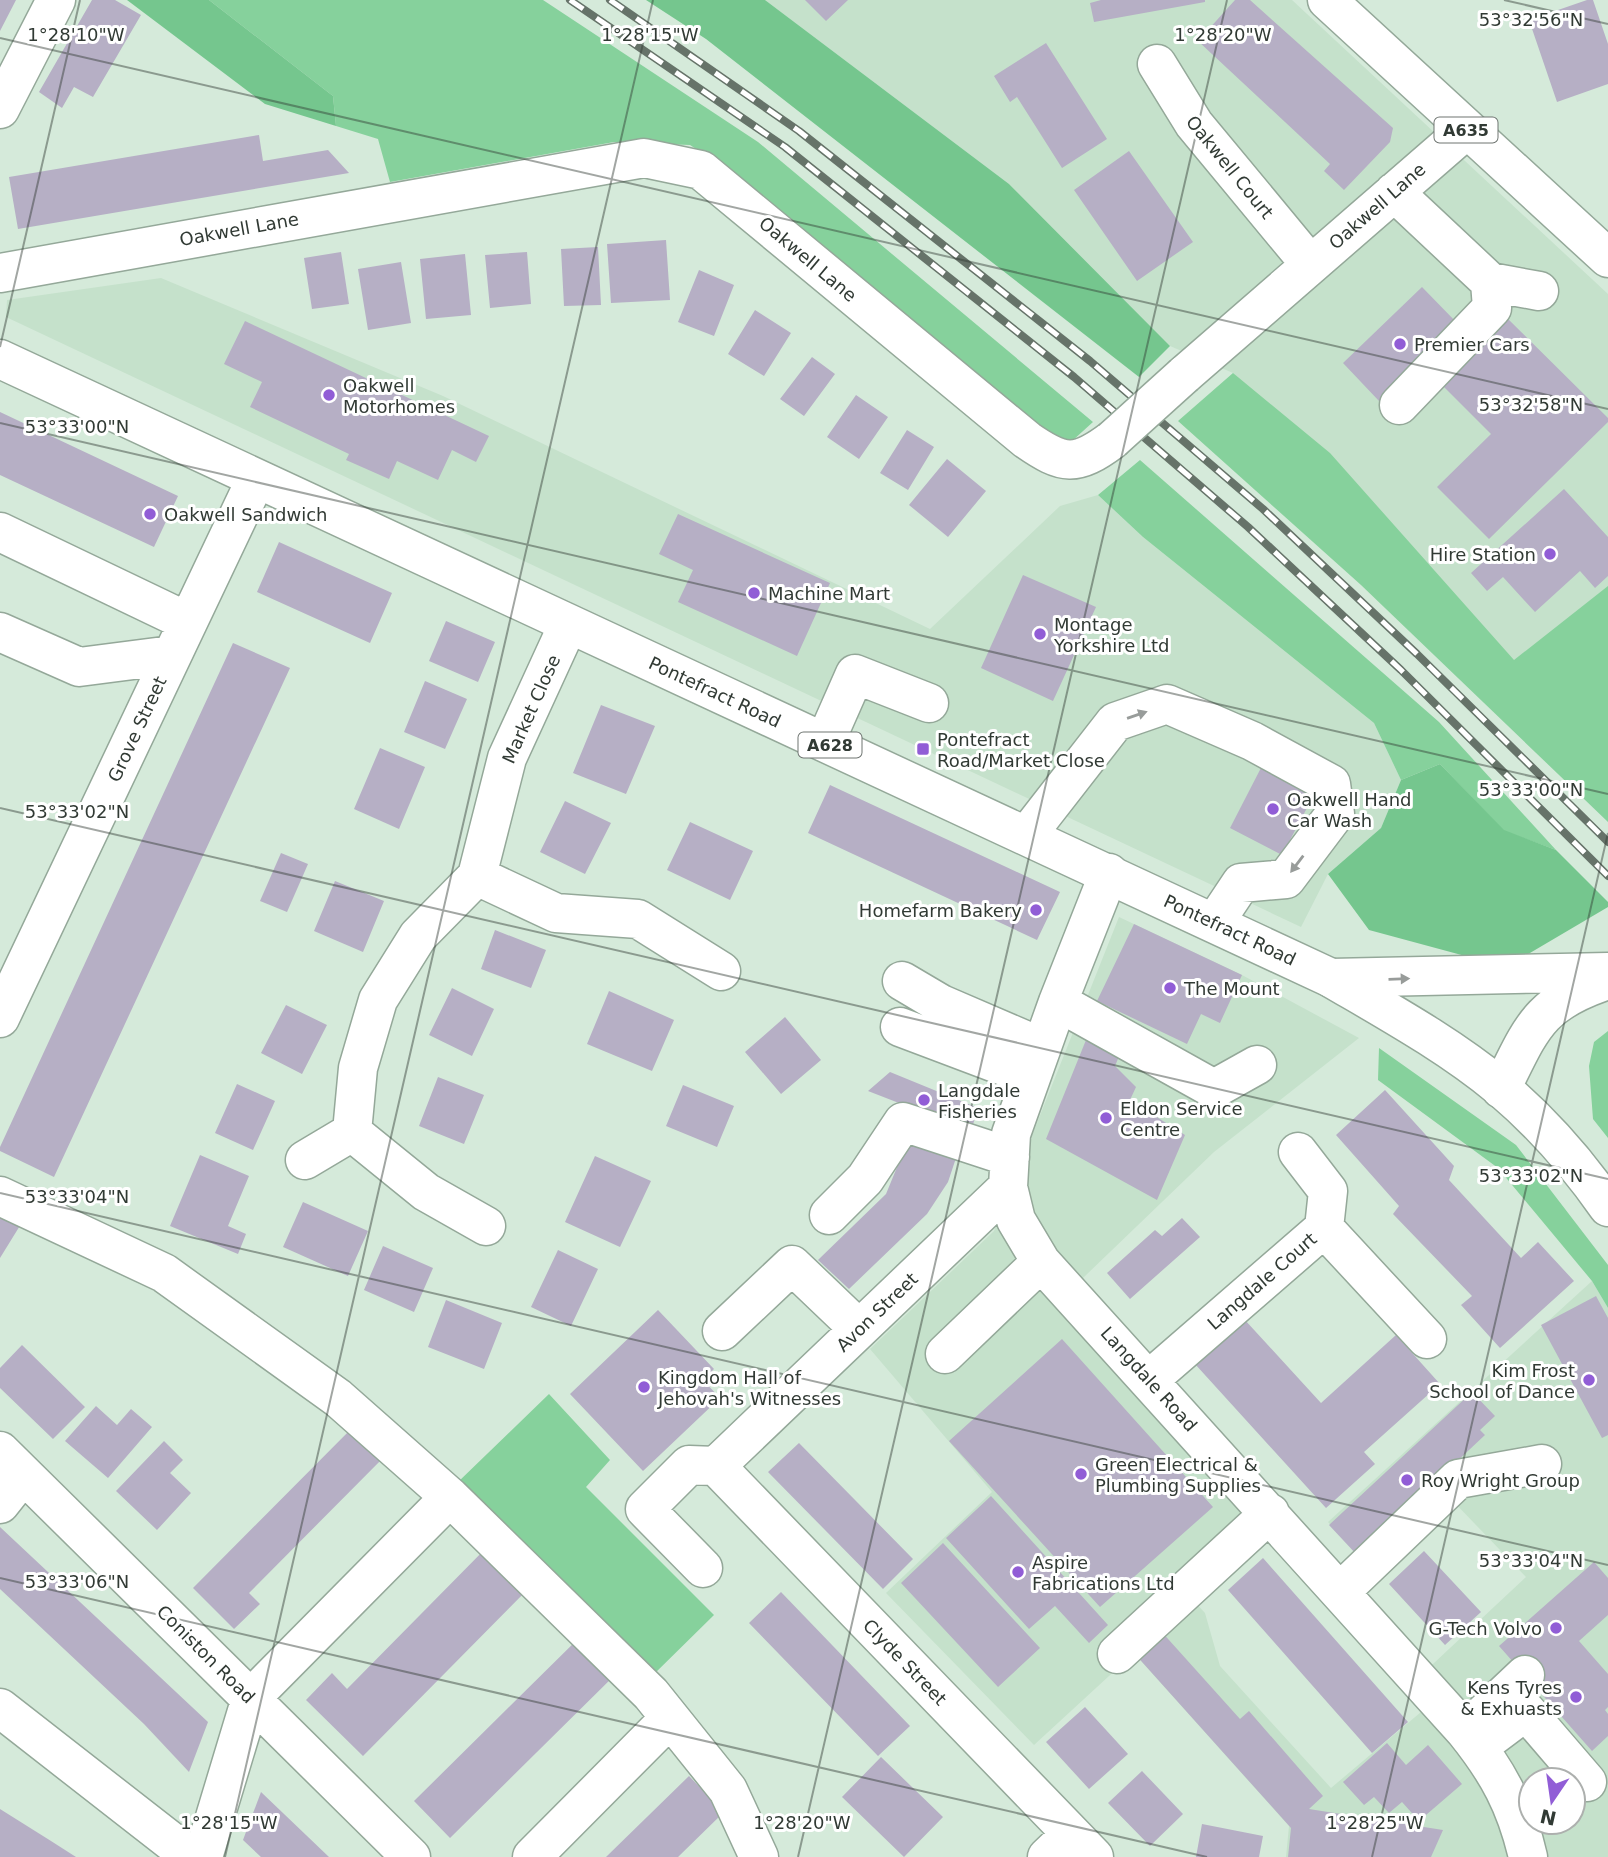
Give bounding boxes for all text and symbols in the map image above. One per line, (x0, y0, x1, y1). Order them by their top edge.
text: 53°32'56"N (1479, 9, 1583, 30)
text: 1°28'10"W (27, 24, 125, 45)
text: 1°28'15"W (601, 24, 699, 45)
text: 1°28'20"W (1174, 24, 1272, 45)
street label: Oakwell Court (1182, 111, 1278, 223)
road number: A635 (1434, 118, 1498, 142)
street label: Oakwell Lane (1325, 158, 1429, 254)
street label: Oakwell Lane (178, 208, 300, 250)
street label: Oakwell Lane (755, 212, 861, 306)
place label: Premier Cars (1414, 334, 1530, 355)
marker: Premier Cars (1392, 336, 1408, 352)
place label: Oakwell Motorhomes (343, 375, 455, 417)
marker: Oakwell Motorhomes (321, 387, 337, 403)
text: 53°32'58"N (1479, 394, 1583, 415)
text: 53°33'00"N (25, 416, 129, 437)
place label: Oakwell Sandwich (164, 504, 327, 525)
marker: Oakwell Sandwich (142, 506, 158, 522)
place label: Hire Station (1430, 544, 1536, 565)
marker: Hire Station (1542, 546, 1558, 562)
place label: Machine Mart (768, 583, 890, 604)
marker: Machine Mart (746, 585, 762, 601)
place label: Montage Yorkshire Ltd (1053, 614, 1170, 656)
marker: Montage Yorkshire Ltd (1032, 626, 1048, 642)
street label: Market Close (498, 651, 564, 767)
street label: Pontefract Road (646, 652, 784, 732)
street label: Grove Street (103, 673, 171, 785)
one-way arrow (1127, 709, 1148, 719)
place label: Pontefract Road/Market Close (937, 729, 1105, 771)
road number: A628 (798, 732, 862, 758)
marker: Pontefract Road/Market Close (915, 741, 931, 757)
text: 53°33'00"N (1479, 779, 1583, 800)
place label: Oakwell Hand Car Wash (1287, 789, 1412, 831)
text: 53°33'02"N (25, 801, 129, 822)
marker: Oakwell Hand Car Wash (1265, 801, 1281, 817)
one-way arrow (1290, 854, 1305, 872)
street label: Pontefract Road (1161, 890, 1299, 970)
place label: Homefarm Bakery (859, 900, 1022, 921)
marker: Homefarm Bakery (1028, 902, 1044, 918)
one-way arrow (1388, 973, 1410, 984)
place label: The Mount (1183, 978, 1280, 999)
marker: The Mount (1162, 980, 1178, 996)
place label: Langdale Fisheries (938, 1080, 1020, 1122)
marker: Langdale Fisheries (916, 1092, 932, 1108)
place label: Eldon Service Centre (1120, 1098, 1242, 1140)
marker: Eldon Service Centre (1098, 1110, 1114, 1126)
text: 53°33'02"N (1479, 1165, 1583, 1186)
text: 53°33'04"N (25, 1186, 129, 1207)
street label: Langdale Court (1203, 1228, 1321, 1334)
street label: Avon Street (832, 1268, 922, 1356)
street label: Langdale Road (1097, 1322, 1201, 1436)
place label: Kim Frost School of Dance (1429, 1360, 1575, 1402)
place label: Kingdom Hall of Jehovah's Witnesses (657, 1367, 841, 1409)
marker: Kim Frost School of Dance (1581, 1372, 1597, 1388)
marker: Kingdom Hall of Jehovah's Witnesses (636, 1379, 652, 1395)
place label: Green Electrical & Plumbing Supplies (1095, 1454, 1261, 1496)
marker: Green Electrical & Plumbing Supplies (1073, 1466, 1089, 1482)
place label: Roy Wright Group (1421, 1470, 1580, 1491)
marker: Roy Wright Group (1399, 1472, 1415, 1488)
text: 53°33'04"N (1479, 1550, 1583, 1571)
place label: Aspire Fabrications Ltd (1032, 1552, 1175, 1594)
marker: Aspire Fabrications Ltd (1010, 1564, 1026, 1580)
text: 53°33'06"N (25, 1571, 129, 1592)
street label: Coniston Road (153, 1601, 259, 1707)
street label: Clyde Street (859, 1615, 951, 1709)
place label: G-Tech Volvo (1429, 1618, 1542, 1639)
marker: G-Tech Volvo (1548, 1620, 1564, 1636)
place label: Kens Tyres & Exhuasts (1461, 1677, 1562, 1719)
marker: Kens Tyres & Exhuasts (1568, 1689, 1584, 1705)
north arrow (1517, 1766, 1587, 1836)
text: N (1538, 1805, 1558, 1830)
text: 1°28'15"W (180, 1812, 278, 1833)
text: 1°28'20"W (753, 1812, 851, 1833)
text: 1°28'25"W (1326, 1812, 1424, 1833)

